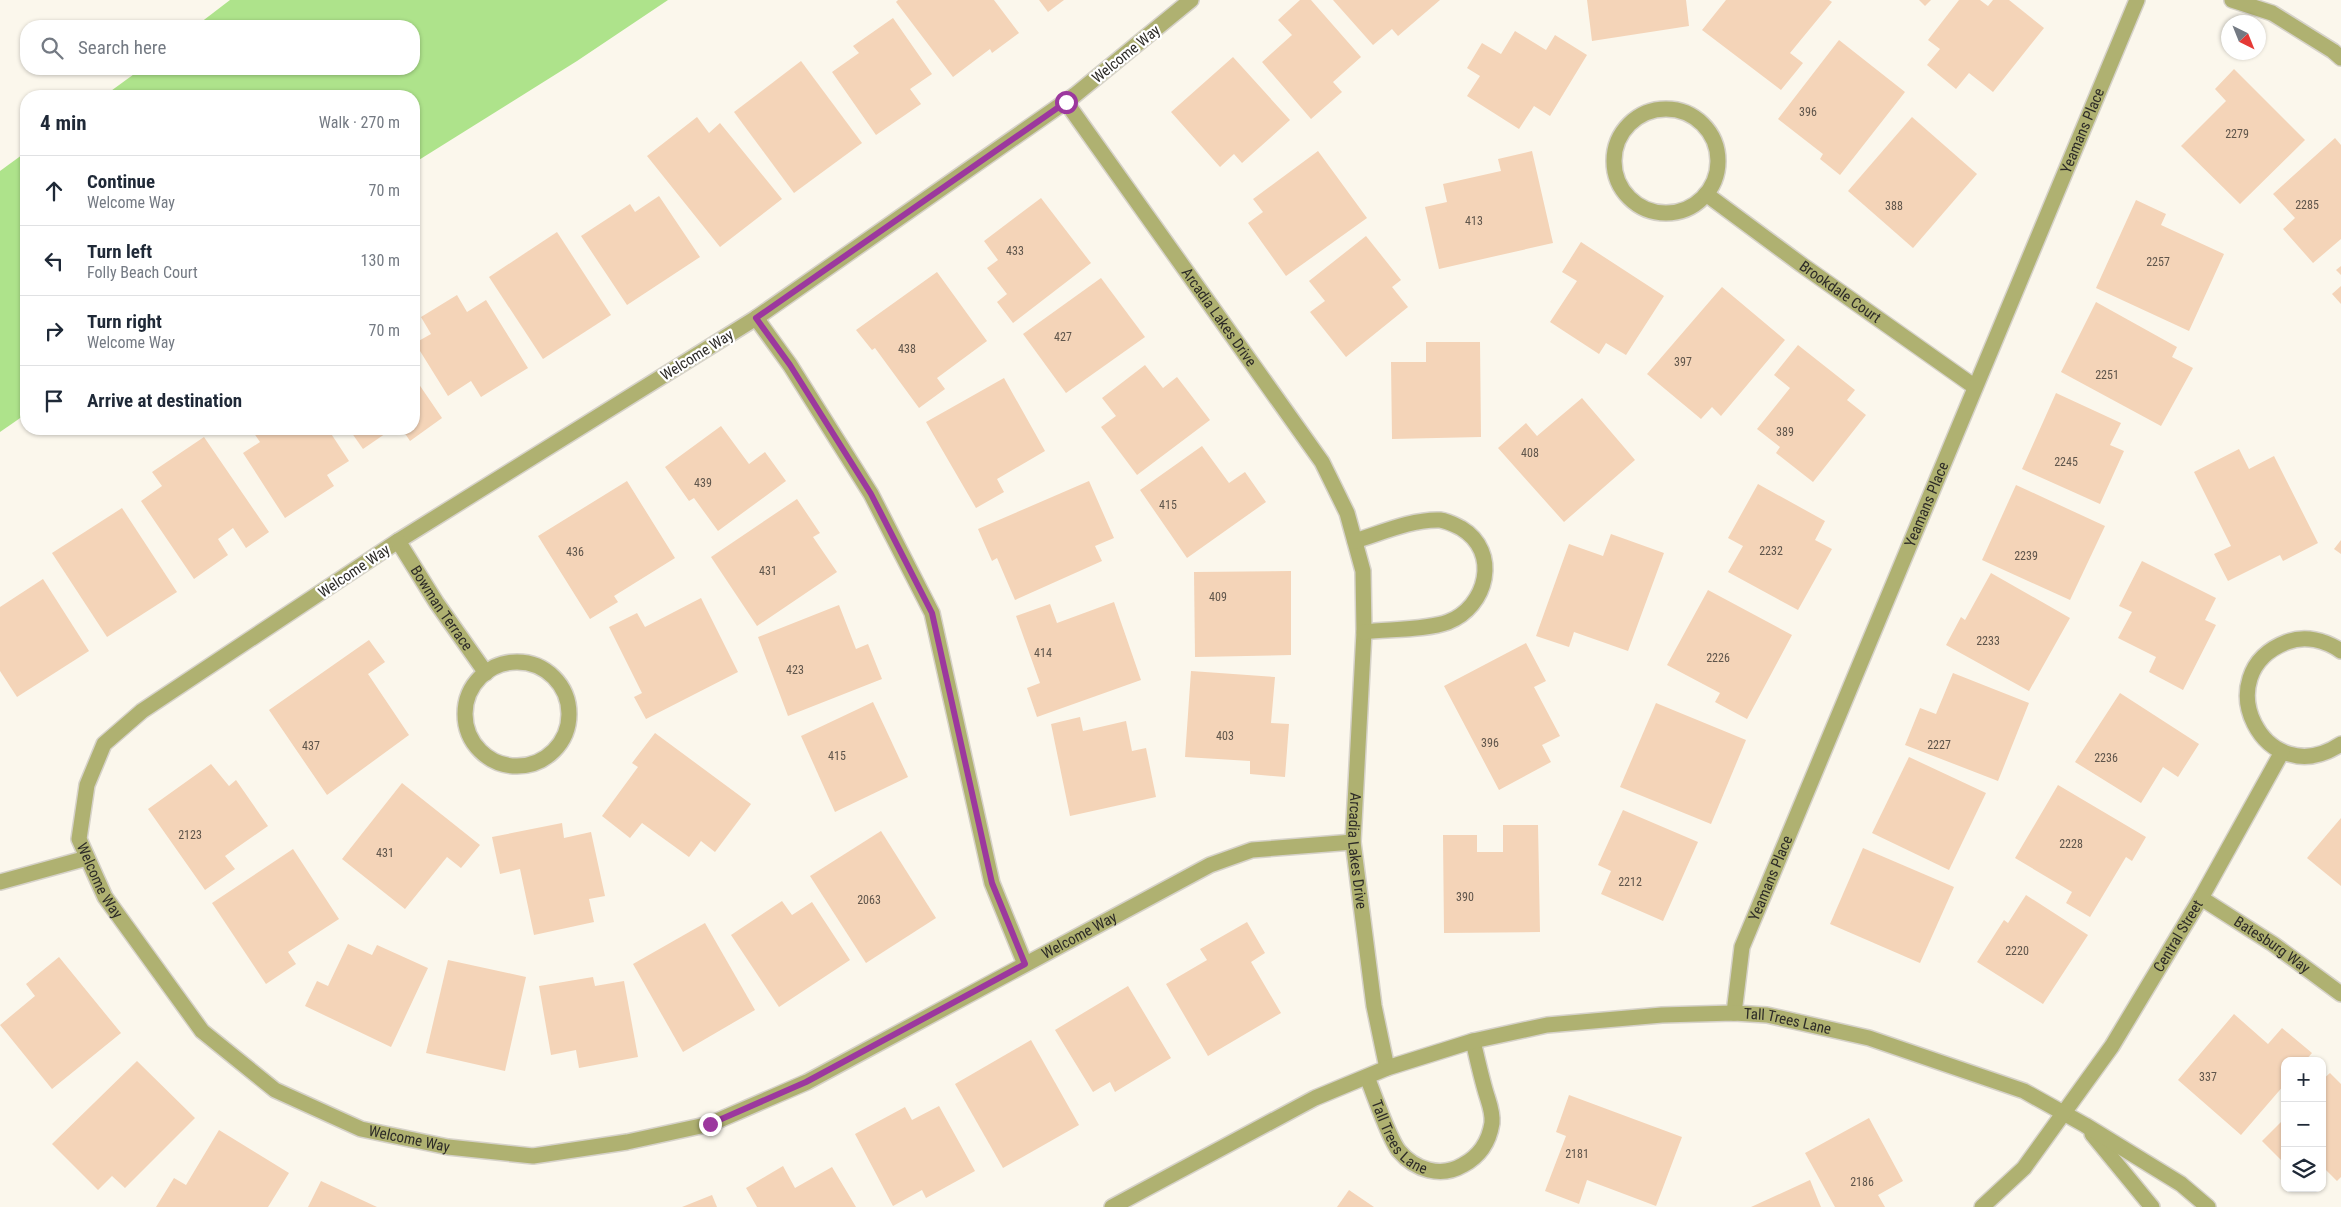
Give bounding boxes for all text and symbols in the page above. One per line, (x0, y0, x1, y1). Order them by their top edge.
north arrow (2221, 15, 2266, 60)
search box (20, 20, 420, 75)
street label: Welcome Way (1088, 21, 1164, 87)
icon: search (38, 34, 66, 62)
text: Search here (78, 36, 166, 59)
street label: Yeamans Place (2057, 85, 2108, 176)
route start (1055, 91, 1078, 114)
house number: 396 (1799, 105, 1817, 119)
text: 4 min (40, 111, 87, 135)
text: Walk · 270 m (319, 113, 400, 132)
house number: 2279 (2225, 127, 2249, 141)
text: Continue (87, 170, 155, 193)
icon: ahead (40, 177, 68, 205)
text: 70 m (368, 181, 400, 200)
text: Welcome Way (87, 193, 175, 212)
house number: 2285 (2295, 198, 2319, 212)
house number: 388 (1885, 199, 1903, 213)
house number: 413 (1465, 214, 1483, 228)
text: Turn left (87, 240, 152, 263)
house number: 433 (1006, 244, 1024, 258)
icon: left (40, 247, 68, 275)
text: 130 m (361, 251, 400, 270)
house number: 2257 (2146, 255, 2170, 269)
street label: Brookdale Court (1796, 257, 1884, 327)
text: Folly Beach Court (87, 263, 198, 282)
street label: Arcadia Lakes Drive (1178, 264, 1260, 370)
text: Turn right (87, 310, 162, 333)
icon: right (40, 317, 68, 345)
text: 70 m (368, 321, 400, 340)
street label: Welcome Way (657, 326, 737, 384)
house number: 427 (1054, 330, 1072, 344)
text: Welcome Way (87, 333, 175, 352)
house number: 438 (898, 342, 916, 356)
house number: 397 (1674, 355, 1692, 369)
house number: 2251 (2095, 368, 2119, 382)
icon: arrive (40, 387, 68, 415)
text: Arrive at destination (87, 389, 242, 412)
house number: 389 (1776, 425, 1794, 439)
house number: 408 (1521, 446, 1539, 460)
house number: 2245 (2054, 455, 2078, 469)
street label: Yeamans Place (1901, 459, 1952, 550)
house number: 439 (694, 476, 712, 490)
house number: 415 (1159, 498, 1177, 512)
street label: Welcome Way (315, 540, 393, 602)
house number: 2232 (1759, 544, 1783, 558)
house number: 436 (566, 545, 584, 559)
house number: 2239 (2014, 549, 2038, 563)
street label: Bowman Terrace (407, 562, 476, 654)
house number: 431 (759, 564, 777, 578)
house number: 409 (1209, 590, 1227, 604)
house number: 2233 (1976, 634, 2000, 648)
house number: 414 (1034, 646, 1052, 660)
house number: 2226 (1706, 651, 1730, 665)
house number: 423 (786, 663, 804, 677)
house number: 403 (1216, 729, 1234, 743)
house number: 396 (1481, 736, 1499, 750)
house number: 2227 (1927, 738, 1951, 752)
house number: 437 (302, 739, 320, 753)
house number: 415 (828, 749, 846, 763)
house number: 2236 (2094, 751, 2118, 765)
street label: Arcadia Lakes Drive (1344, 792, 1371, 910)
house number: 2123 (178, 828, 202, 842)
street label: Yeamans Place (1745, 833, 1796, 924)
house number: 2228 (2059, 837, 2083, 851)
street label: Welcome Way (73, 840, 126, 922)
house number: 431 (376, 846, 394, 860)
house number: 2212 (1618, 875, 1642, 889)
house number: 390 (1456, 890, 1474, 904)
house number: 2063 (857, 893, 881, 907)
street label: Central Street (2150, 897, 2207, 975)
street label: Welcome Way (1039, 908, 1120, 963)
street label: Batesburg Way (2231, 912, 2314, 977)
house number: 2220 (2005, 944, 2029, 958)
street label: Tall Trees Lane (1743, 1005, 1833, 1038)
map controls (2281, 1057, 2326, 1192)
button: + (2281, 1057, 2326, 1102)
house number: 337 (2199, 1070, 2217, 1084)
street label: Tall Trees Lane (1368, 1097, 1430, 1178)
button: − (2281, 1102, 2326, 1147)
route end (699, 1113, 722, 1136)
street label: Welcome Way (367, 1122, 451, 1156)
house number: 2181 (1565, 1147, 1589, 1161)
button: layers (2281, 1147, 2326, 1192)
house number: 2186 (1850, 1175, 1874, 1189)

